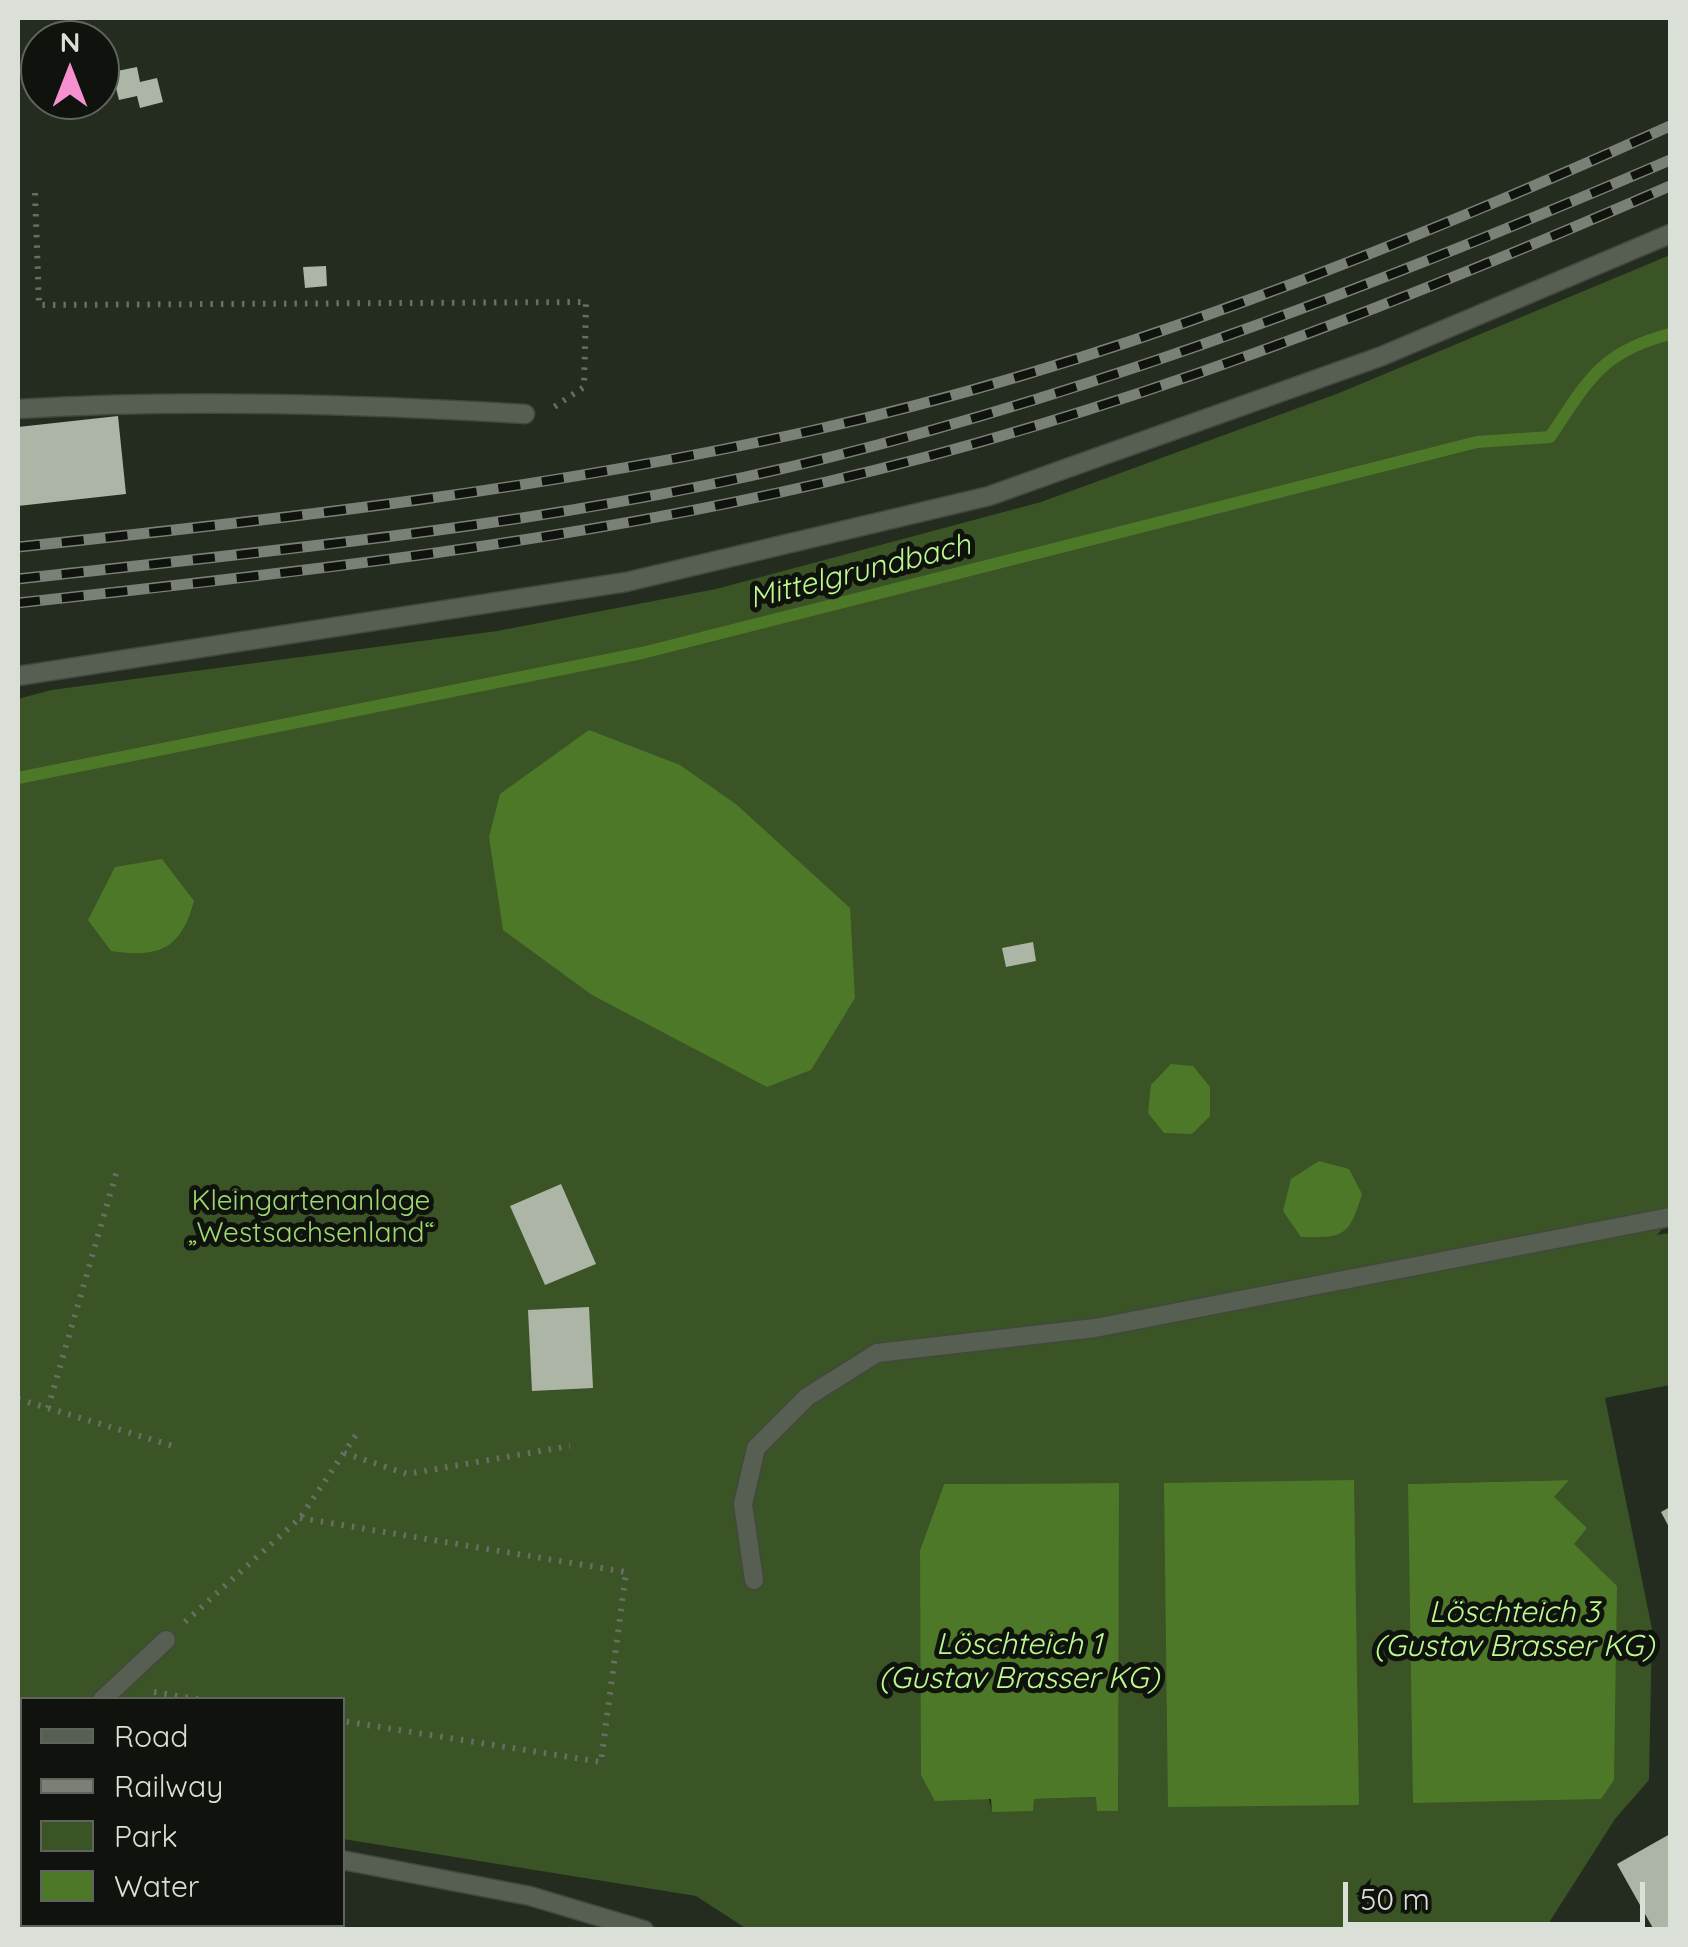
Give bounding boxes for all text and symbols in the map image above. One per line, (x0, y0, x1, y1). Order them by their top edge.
north arrow (20, 20, 120, 120)
text: N (60, 24, 80, 59)
water label: Mittelgrundbach (746, 527, 974, 617)
park label: Kleingartenanlage „Westsachsenland“ (188, 1185, 434, 1251)
water label: Löschteich 3 (Gustav Brasser KG) (1374, 1595, 1654, 1666)
water label: Löschteich 1 (Gustav Brasser KG) (879, 1627, 1159, 1698)
legend (20, 1697, 345, 1927)
text: Road (114, 1717, 188, 1755)
text: Railway (114, 1767, 223, 1805)
text: Park (114, 1817, 178, 1855)
scale bar (1348, 1862, 1650, 1924)
text: Water (114, 1867, 199, 1905)
text: 50 m (1360, 1880, 1430, 1918)

